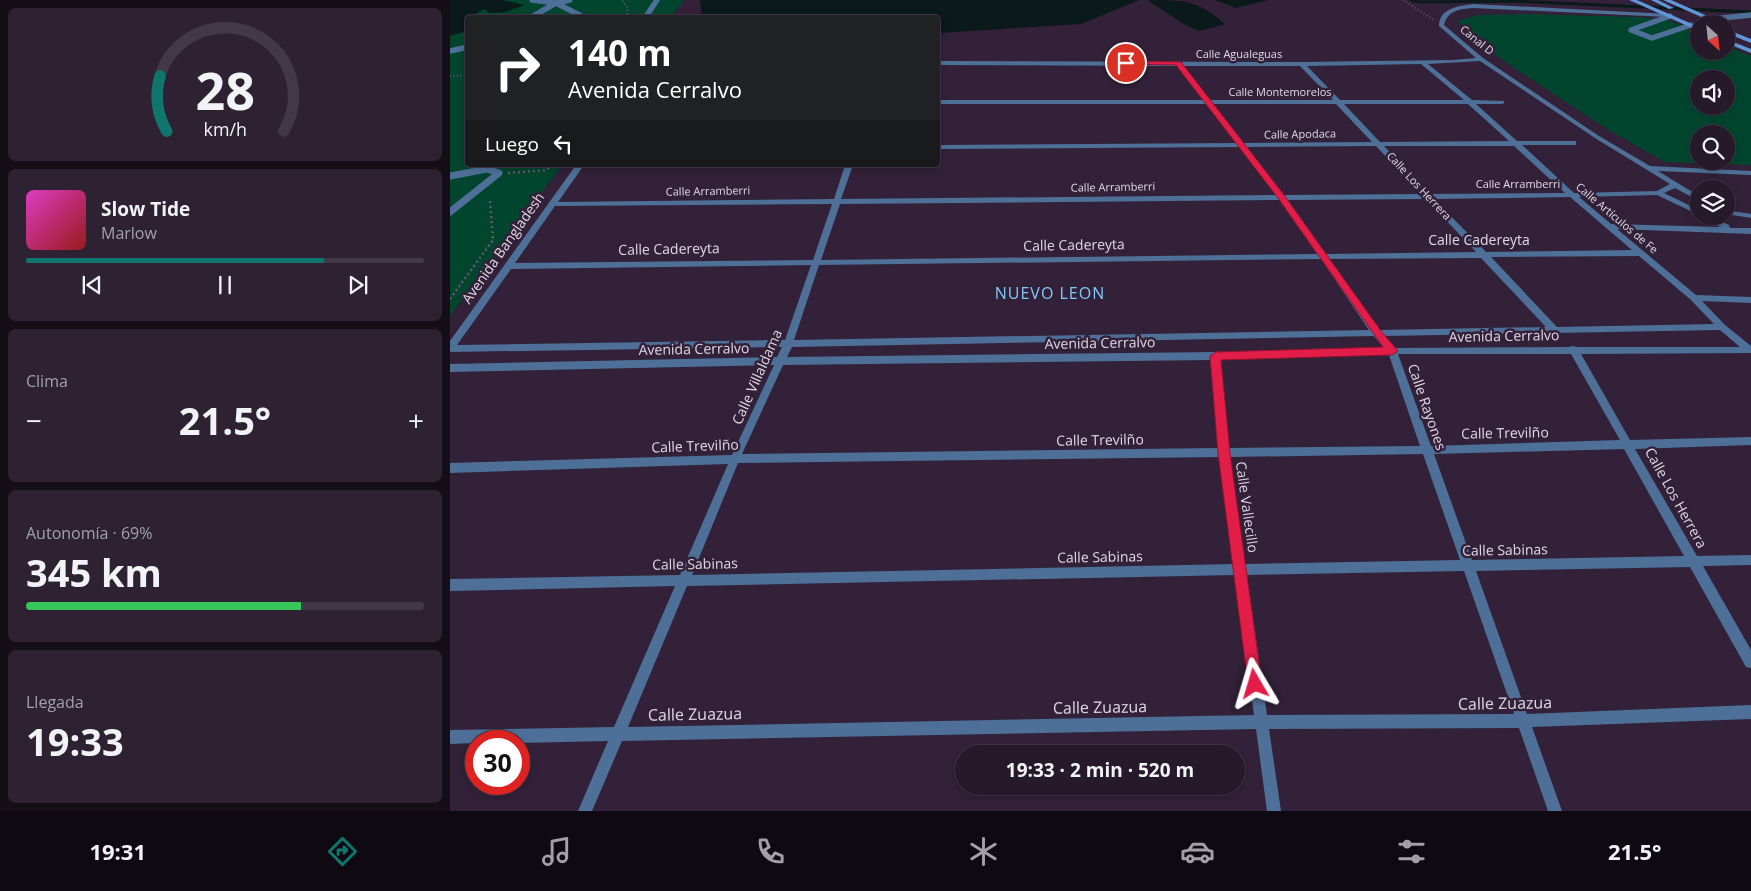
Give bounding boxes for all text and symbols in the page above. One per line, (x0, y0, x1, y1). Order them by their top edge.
north arrow (1690, 15, 1735, 60)
map controls (1690, 15, 1735, 225)
street label: Canal D (1457, 21, 1497, 58)
text: 140 m (568, 29, 672, 76)
icon: right (485, 35, 550, 100)
pin (1105, 42, 1147, 84)
street label: Calle Agualeguas (1196, 46, 1282, 61)
icon: arrive (1112, 49, 1140, 77)
text: 28 (195, 54, 255, 125)
button: sound (1690, 70, 1735, 115)
text: Avenida Cerralvo (568, 74, 742, 104)
street label: Calle Montemorelos (1228, 84, 1332, 99)
text: km/h (203, 117, 247, 141)
street label: Calle Apodaca (1264, 125, 1336, 142)
button: search (1690, 125, 1735, 170)
icon: left (549, 130, 577, 158)
text: Luego (485, 131, 539, 157)
street label: Calle Los Herrera (1384, 148, 1455, 223)
street label: Calle Arramberri (1476, 176, 1560, 191)
street label: Calle Arramberri (1071, 178, 1155, 195)
street label: Calle Artículos de Fe (1573, 179, 1662, 256)
button: layers (1690, 180, 1735, 225)
street label: Calle Arramberri (666, 182, 750, 199)
street label: Avenida Bangladesh (457, 188, 548, 307)
text: Slow Tide (101, 196, 190, 222)
text: Marlow (101, 222, 157, 244)
street label: Calle Cadereyta (1428, 230, 1530, 249)
street label: Calle Cadereyta (1023, 234, 1125, 255)
street label: Calle Cadereyta (618, 238, 720, 259)
icon: previous (78, 271, 106, 299)
icon: pause (211, 271, 239, 299)
icon: next (344, 271, 372, 299)
district label: NUEVO LEON (995, 282, 1105, 304)
street label: Avenida Cerralvo (1448, 325, 1559, 346)
street label: Calle Villaldama (727, 326, 786, 427)
street label: Avenida Cerralvo (1044, 332, 1155, 353)
street label: Avenida Cerralvo (638, 338, 749, 359)
street label: Calle Rayones (1404, 361, 1451, 453)
text: Clima (26, 370, 68, 392)
text: 21.5° (179, 394, 271, 446)
text: − (26, 401, 42, 439)
text: + (408, 401, 424, 439)
street label: Calle Trevilño (1461, 422, 1549, 443)
street label: Calle Trevilño (1056, 429, 1144, 450)
street label: Calle Trevilño (651, 434, 739, 457)
street label: Calle Los Herrera (1641, 444, 1712, 551)
street label: Calle Vallecillo (1232, 460, 1263, 554)
text: Autonomía · 69% (26, 522, 152, 544)
street label: Calle Sabinas (1462, 539, 1548, 560)
text: 345 km (26, 546, 162, 598)
street label: Calle Sabinas (1057, 546, 1143, 567)
street label: Calle Sabinas (652, 553, 738, 574)
position arrow (1228, 657, 1280, 709)
text: Llegada (26, 691, 84, 713)
street label: Calle Zuazua (1458, 691, 1552, 715)
street label: Calle Zuazua (1053, 695, 1147, 719)
street label: Calle Zuazua (648, 702, 742, 726)
text: 19:33 (26, 715, 124, 767)
speed limit sign: 30 (465, 730, 530, 795)
text: 19:33 · 2 min · 520 m (1006, 757, 1194, 783)
icon: directions (325, 834, 360, 869)
icon: music (539, 834, 574, 869)
icon: phone (753, 834, 788, 869)
icon: climate (966, 834, 1001, 869)
icon: car (1180, 834, 1215, 869)
icon: filters (1394, 834, 1429, 869)
text: 19:31 (89, 836, 146, 866)
text: 21.5° (1608, 836, 1661, 866)

